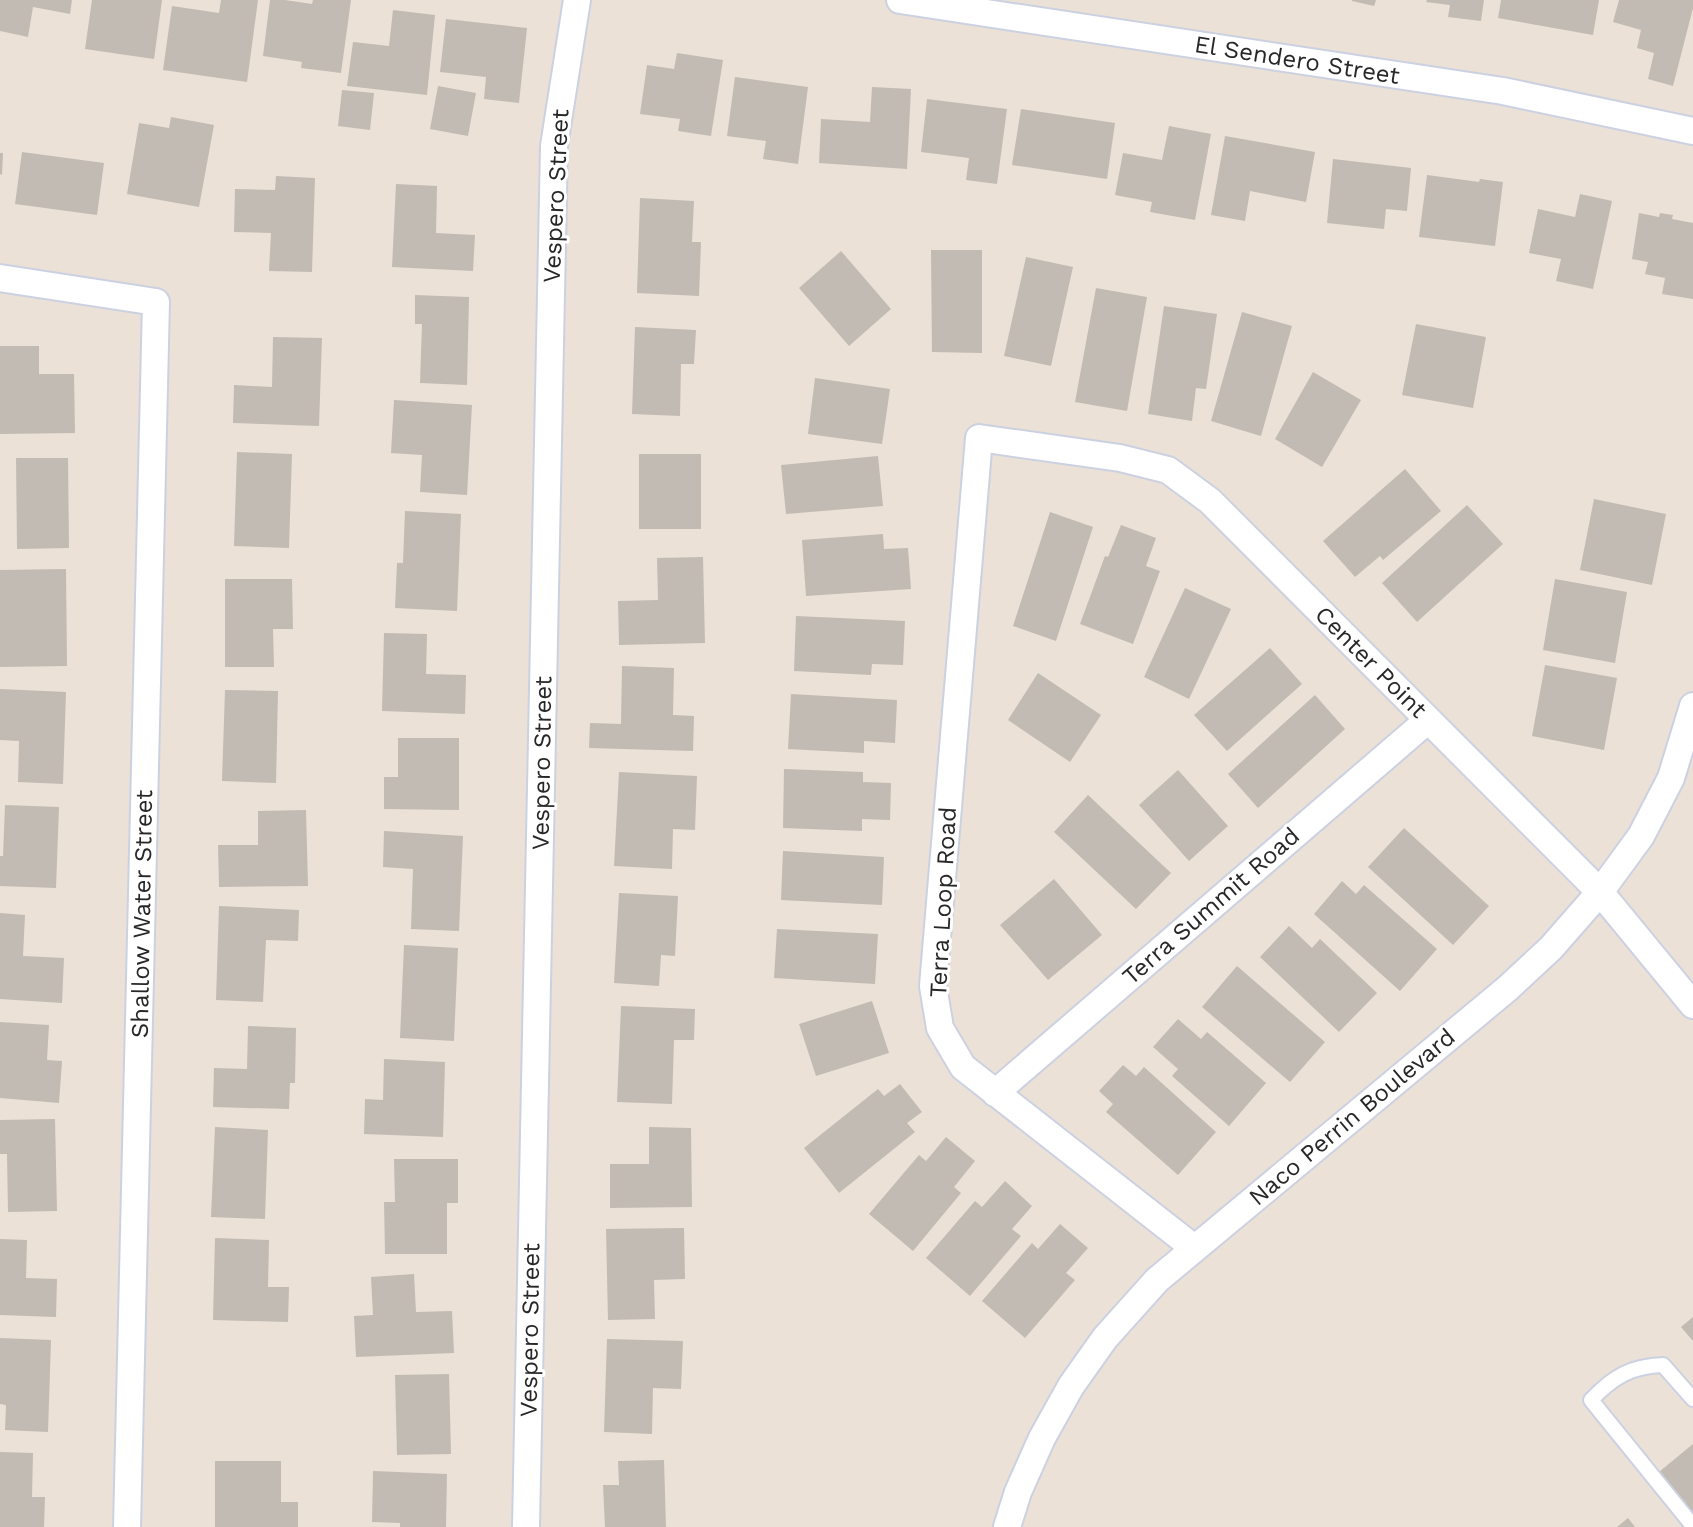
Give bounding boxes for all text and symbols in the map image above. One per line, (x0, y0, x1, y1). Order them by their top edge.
street label: El Sendero Street (1192, 30, 1402, 90)
street label: Vespero Street (537, 108, 575, 284)
street label: Center Point (1309, 600, 1433, 724)
street label: Vespero Street (526, 676, 558, 850)
street label: Shallow Water Street (126, 790, 158, 1038)
street label: Terra Loop Road (924, 806, 962, 998)
street label: Terra Summit Road (1117, 822, 1305, 990)
street label: Naco Perrin Boulevard (1243, 1023, 1461, 1211)
street label: Vespero Street (514, 1243, 546, 1417)

